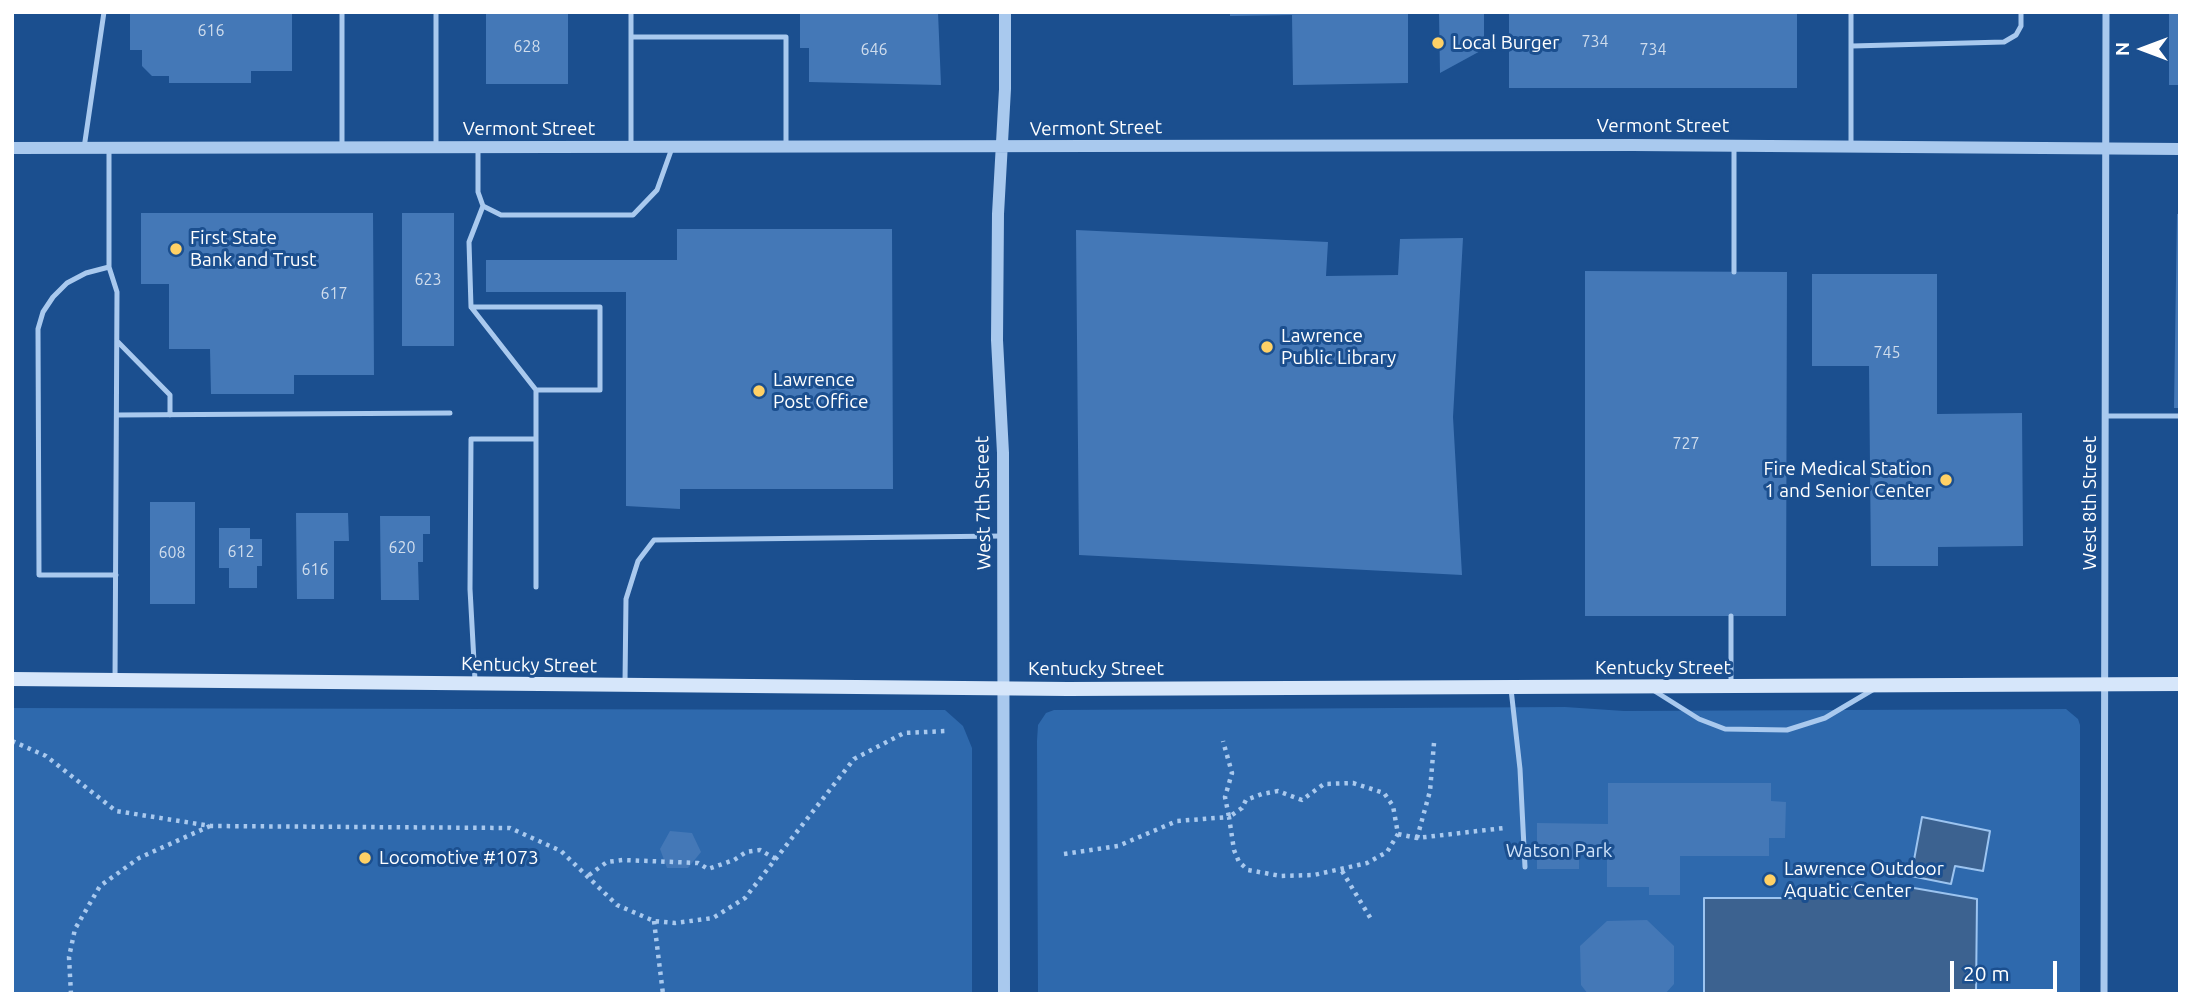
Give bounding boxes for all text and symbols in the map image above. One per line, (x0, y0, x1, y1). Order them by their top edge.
north arrow (2108, 14, 2178, 84)
house number: 616 (197, 21, 225, 41)
place label: Local Burger (1452, 32, 1559, 54)
house number: 734 (1581, 32, 1609, 52)
marker: Local Burger (1430, 35, 1446, 51)
house number: 628 (513, 37, 541, 57)
house number: 646 (860, 40, 888, 60)
house number: 734 (1639, 40, 1667, 60)
text: N (2111, 42, 2133, 56)
street label: Vermont Street (1030, 115, 1162, 141)
street label: Vermont Street (1597, 115, 1729, 137)
street label: Vermont Street (463, 118, 595, 140)
place label: First State Bank and Trust (190, 227, 316, 271)
marker: First State Bank and Trust (168, 241, 184, 257)
house number: 623 (414, 270, 442, 290)
house number: 617 (320, 284, 348, 304)
place label: Lawrence Public Library (1281, 325, 1396, 369)
marker: Lawrence Public Library (1259, 339, 1275, 355)
house number: 745 (1873, 343, 1901, 363)
place label: Lawrence Post Office (773, 369, 868, 413)
marker: Lawrence Post Office (751, 383, 767, 399)
house number: 727 (1672, 434, 1700, 454)
street label: West 7th Street (970, 436, 996, 570)
street label: West 8th Street (2079, 436, 2101, 570)
place label: Fire Medical Station 1 and Senior Center (1764, 458, 1932, 502)
marker: Fire Medical Station 1 and Senior Center (1938, 472, 1954, 488)
house number: 620 (388, 538, 416, 558)
house number: 612 (227, 542, 255, 562)
house number: 608 (158, 543, 186, 563)
house number: 616 (301, 560, 329, 580)
street label: Kentucky Street (461, 652, 597, 678)
street label: Kentucky Street (1595, 657, 1731, 679)
street label: Kentucky Street (1028, 658, 1164, 680)
park label: Watson Park (1506, 840, 1612, 862)
place label: Locomotive #1073 (379, 847, 539, 869)
marker: Locomotive #1073 (357, 850, 373, 866)
place label: Lawrence Outdoor Aquatic Center (1784, 858, 1944, 902)
marker: Lawrence Outdoor Aquatic Center (1762, 872, 1778, 888)
scale bar (1954, 946, 2061, 990)
text: 20 m (1963, 961, 2010, 985)

